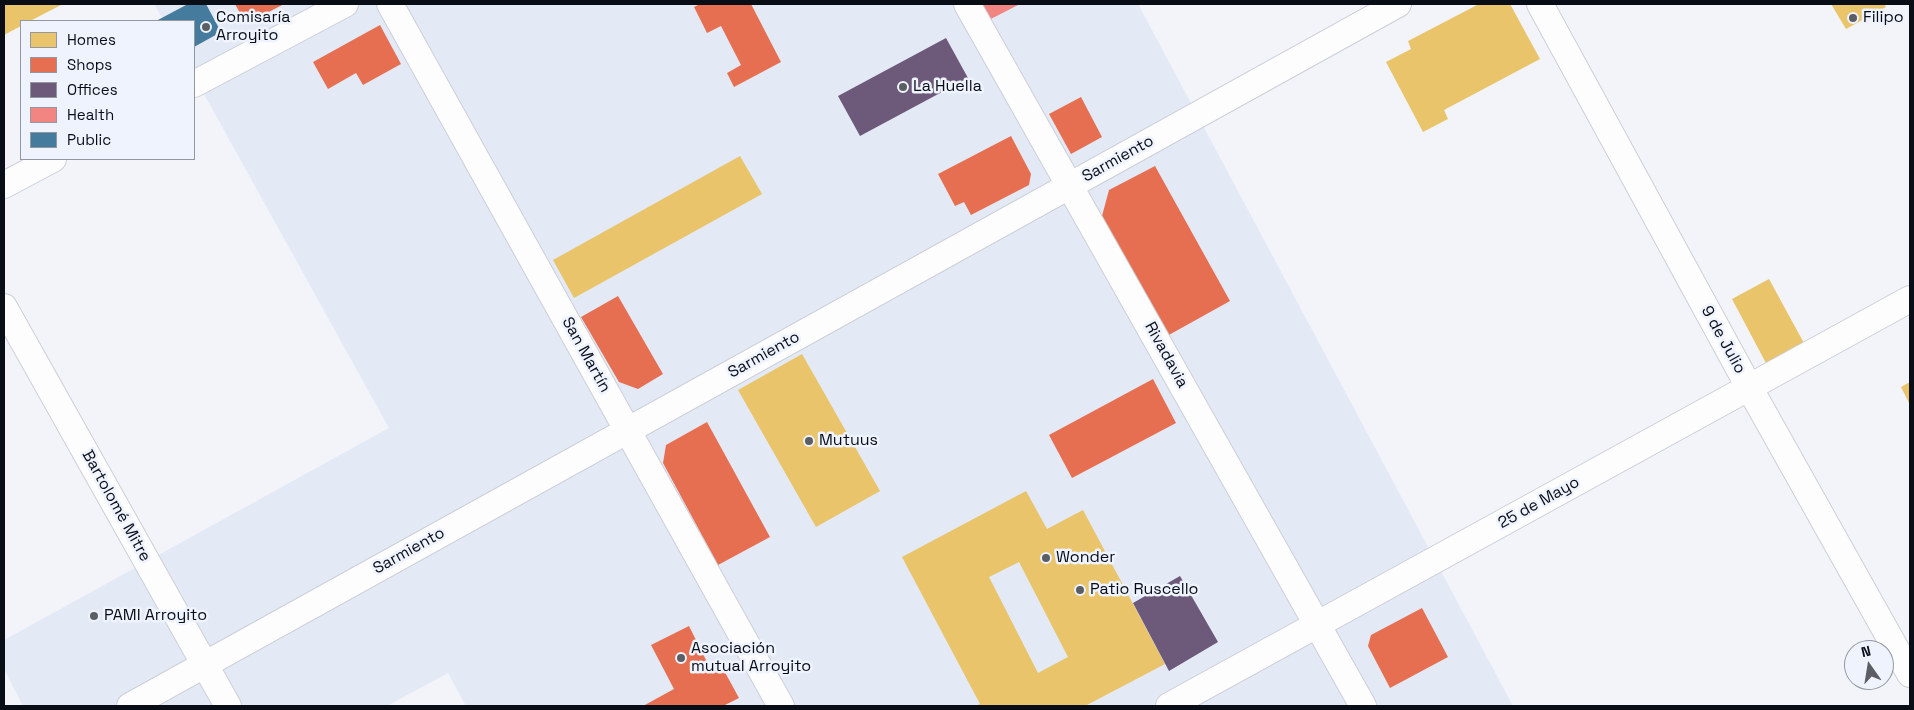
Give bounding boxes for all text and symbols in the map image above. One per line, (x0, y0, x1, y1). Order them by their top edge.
place label: Comisaría Arroyito (216, 8, 291, 46)
place label: Filipo (1863, 8, 1904, 28)
marker: Filipo (1847, 12, 1859, 24)
legend (20, 20, 195, 160)
marker: Comisaría Arroyito (200, 21, 212, 33)
text: Homes (67, 30, 116, 49)
text: Shops (67, 55, 112, 74)
place label: La Huella (913, 77, 982, 97)
text: Offices (67, 80, 118, 99)
marker: La Huella (897, 81, 909, 93)
text: Health (67, 105, 114, 124)
text: Public (67, 130, 111, 149)
street label: Sarmiento (1079, 132, 1157, 186)
street label: 9 de Julio (1697, 303, 1749, 377)
street label: San Martín (557, 314, 615, 396)
street label: Rivadavia (1140, 319, 1192, 391)
street label: Sarmiento (725, 328, 803, 382)
place label: Mutuus (819, 431, 878, 451)
marker: Mutuus (803, 435, 815, 447)
street label: Bartolomé Mitre (77, 447, 155, 565)
street label: 25 de Mayo (1495, 473, 1583, 533)
street label: Sarmiento (370, 524, 448, 578)
place label: Wonder (1056, 548, 1115, 568)
marker: Wonder (1040, 552, 1052, 564)
place label: Patio Ruscello (1090, 580, 1198, 600)
marker: Patio Ruscello (1074, 584, 1086, 596)
place label: PAMI Arroyito (104, 606, 207, 626)
marker: PAMI Arroyito (88, 610, 100, 622)
place label: Asociación mutual Arroyito (691, 639, 811, 677)
north arrow (1844, 640, 1894, 690)
text: N (1859, 642, 1872, 661)
marker: Asociación mutual Arroyito (675, 652, 687, 664)

